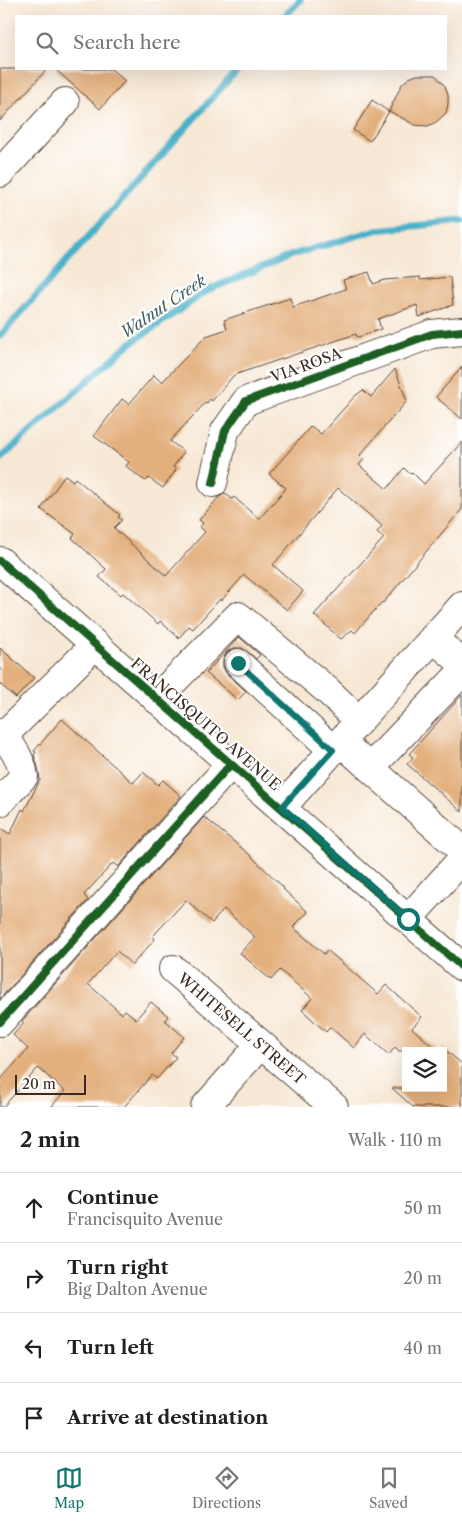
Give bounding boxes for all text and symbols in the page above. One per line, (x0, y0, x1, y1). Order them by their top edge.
search box (15, 15, 447, 70)
icon: search (33, 29, 61, 57)
text: Search here (73, 31, 181, 54)
water label: Walnut Creek (116, 270, 210, 342)
street label: VIA ROSA (267, 343, 345, 387)
route end (227, 652, 250, 675)
street label: FRANCISQUITO AVENUE (127, 654, 285, 794)
route start (397, 908, 420, 931)
street label: WHITESELL STREET (174, 968, 310, 1089)
map controls (402, 1047, 447, 1092)
button: layers (402, 1047, 447, 1092)
scale bar (15, 1072, 86, 1095)
text: 20 m (22, 1075, 56, 1093)
text: 2 min (20, 1127, 80, 1152)
text: Walk · 110 m (348, 1130, 442, 1150)
text: Continue (67, 1186, 159, 1209)
icon: ahead (20, 1194, 48, 1222)
text: 50 m (404, 1198, 442, 1218)
text: Francisquito Avenue (67, 1209, 223, 1229)
text: Turn right (67, 1256, 168, 1279)
icon: right (20, 1264, 48, 1292)
text: 20 m (403, 1268, 442, 1288)
text: Big Dalton Avenue (67, 1279, 208, 1299)
icon: left (20, 1334, 48, 1362)
text: Turn left (67, 1336, 154, 1359)
text: 40 m (403, 1338, 442, 1358)
icon: arrive (20, 1404, 48, 1432)
text: Arrive at destination (67, 1406, 268, 1429)
tab: Map (54, 1464, 84, 1512)
tab: Directions (192, 1464, 261, 1512)
tab: Saved (369, 1464, 408, 1512)

